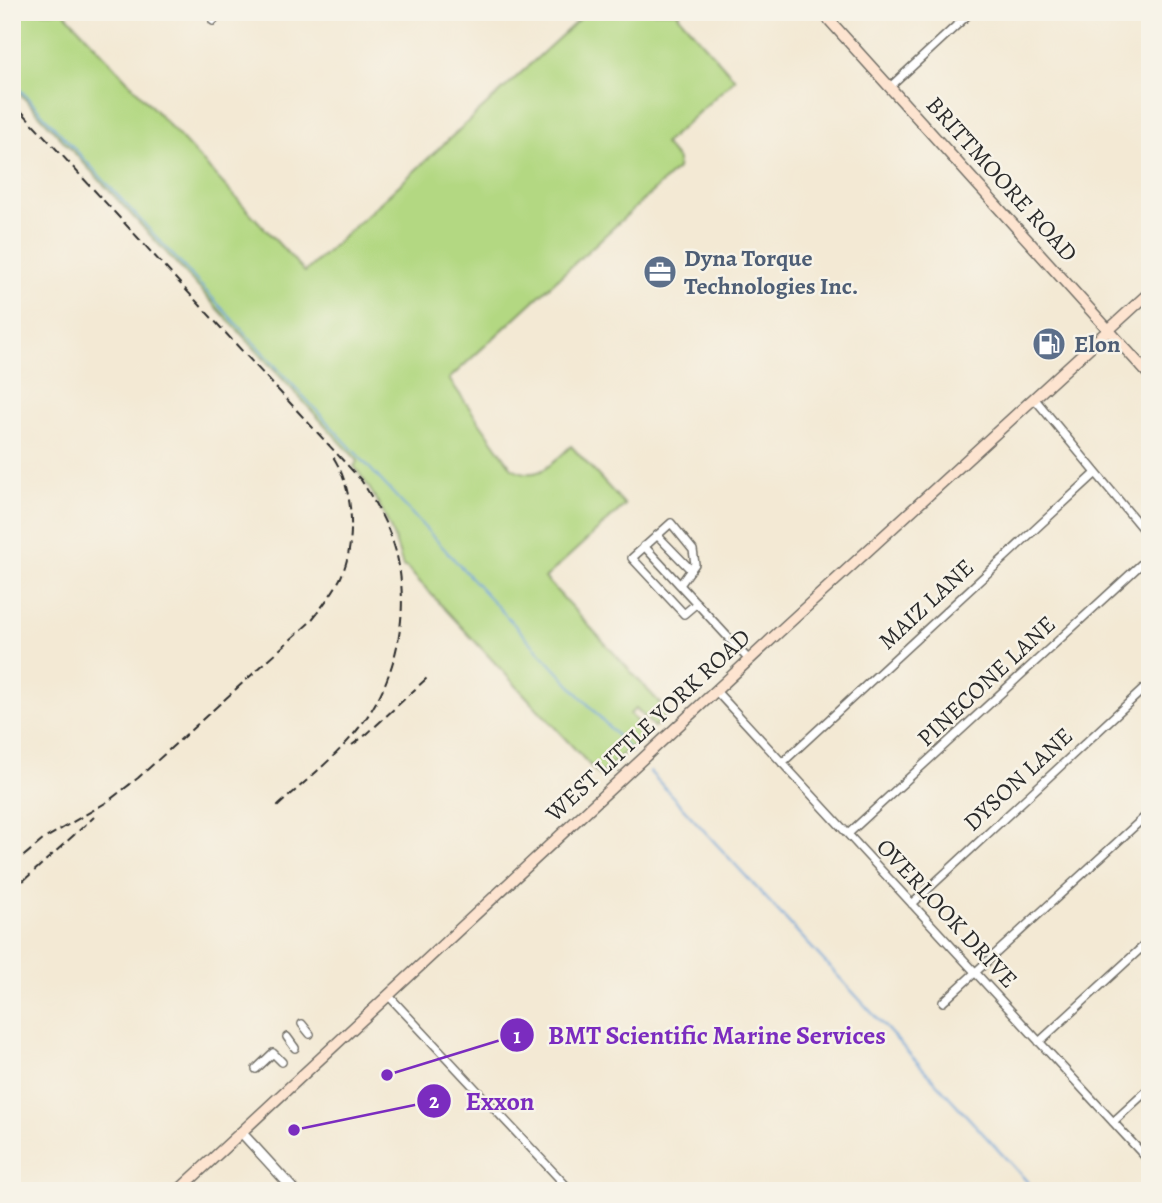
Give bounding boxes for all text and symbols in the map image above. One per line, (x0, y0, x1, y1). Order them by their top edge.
street label: BRITTMOORE ROAD (919, 89, 1085, 269)
place label: Dyna Torque Technologies Inc. (684, 242, 858, 302)
office icon: Dyna Torque Technologies Inc. (641, 253, 679, 291)
fuel station icon: Elon (1030, 325, 1068, 363)
place label: Elon (1074, 328, 1121, 360)
street label: MAIZ LANE (871, 552, 981, 656)
street label: PINECONE LANE (910, 608, 1062, 754)
street label: WEST LITTLE YORK ROAD (538, 621, 757, 829)
street label: DYSON LANE (956, 720, 1080, 838)
street label: OVERLOOK DRIVE (869, 831, 1025, 995)
callout: BMT Scientific Marine Services (499, 1012, 900, 1059)
text: BMT Scientific Marine Services (548, 1018, 886, 1053)
text: 1 (513, 1022, 521, 1050)
callout: Exxon (417, 1078, 549, 1125)
text: Exxon (466, 1084, 535, 1119)
text: 2 (429, 1087, 439, 1115)

